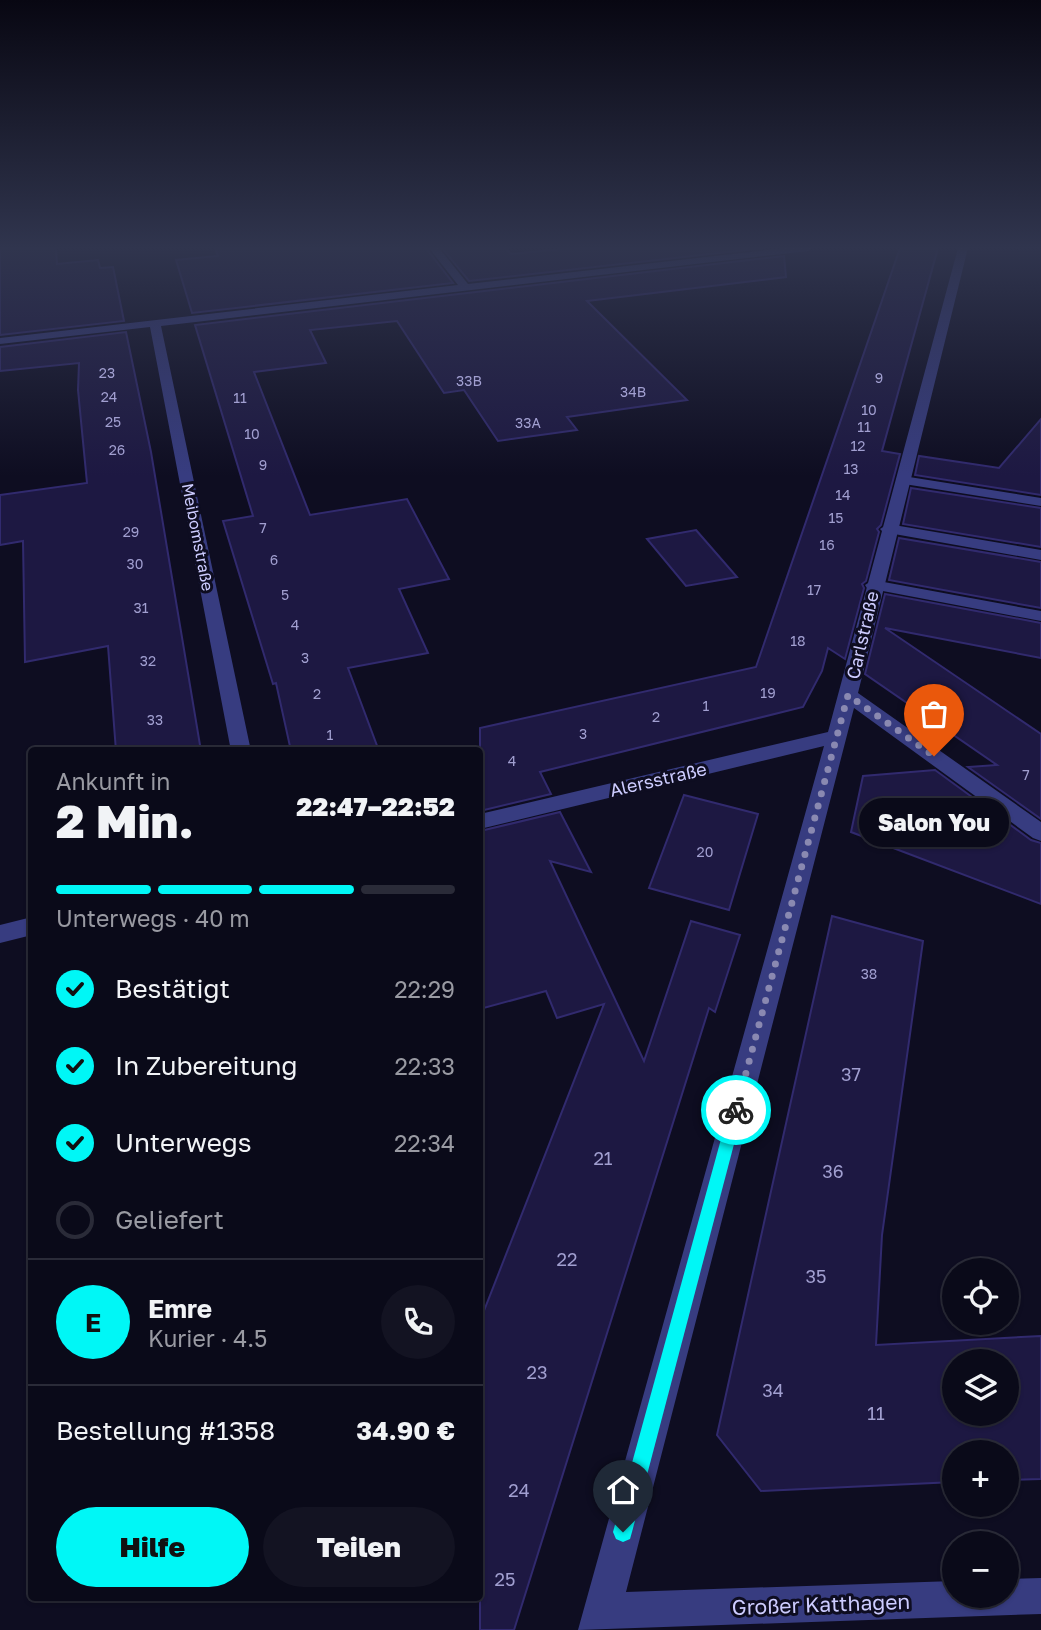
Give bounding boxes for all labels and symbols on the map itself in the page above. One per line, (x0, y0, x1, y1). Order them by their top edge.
house number: 23 (99, 364, 115, 381)
house number: 9 (875, 369, 883, 386)
house number: 33B (456, 372, 482, 389)
house number: 34B (620, 383, 646, 400)
house number: 24 (101, 388, 117, 405)
house number: 11 (233, 389, 247, 406)
house number: 10 (861, 401, 877, 418)
house number: 25 (105, 413, 121, 430)
house number: 33A (515, 414, 541, 431)
house number: 11 (857, 418, 871, 435)
house number: 10 (244, 425, 260, 442)
house number: 12 (851, 437, 865, 454)
house number: 26 (109, 441, 125, 458)
house number: 9 (259, 456, 267, 473)
house number: 13 (844, 460, 858, 477)
street label: Meibomstraße (178, 481, 218, 593)
house number: 14 (835, 486, 851, 503)
house number: 15 (829, 509, 843, 526)
house number: 7 (259, 519, 267, 536)
house number: 29 (123, 523, 139, 540)
house number: 16 (819, 536, 835, 553)
house number: 6 (270, 551, 278, 568)
house number: 30 (127, 555, 143, 572)
house number: 17 (807, 581, 821, 598)
house number: 5 (281, 586, 289, 603)
street label: Carlstraße (841, 589, 883, 681)
house number: 31 (134, 599, 149, 616)
house number: 4 (291, 616, 299, 633)
house number: 18 (790, 632, 806, 649)
house number: 3 (301, 649, 309, 666)
house number: 32 (140, 652, 156, 669)
house number: 19 (760, 684, 776, 701)
pin (904, 684, 964, 756)
house number: 2 (313, 685, 321, 702)
house number: 1 (703, 697, 710, 714)
house number: 2 (652, 708, 660, 725)
house number: 33 (147, 711, 163, 728)
house number: 3 (579, 725, 587, 742)
house number: 1 (327, 726, 334, 743)
house number: 4 (508, 752, 516, 769)
street label: Alersstraße (607, 757, 709, 801)
house number: 7 (1022, 766, 1030, 783)
callout: Salon You (859, 798, 1009, 847)
house number: 20 (697, 843, 713, 860)
house number: 38 (861, 965, 877, 982)
house number: 37 (841, 1063, 861, 1085)
courier (701, 1075, 771, 1145)
house number: 21 (593, 1147, 613, 1169)
house number: 36 (822, 1160, 844, 1182)
house number: 22 (557, 1248, 577, 1270)
house number: 35 (806, 1265, 826, 1287)
house number: 23 (527, 1361, 547, 1383)
house number: 34 (762, 1379, 784, 1401)
house number: 11 (867, 1402, 885, 1424)
pin (593, 1460, 653, 1532)
house number: 24 (508, 1479, 530, 1501)
house number: 25 (495, 1568, 515, 1590)
street label: Großer Katthagen (731, 1588, 911, 1620)

